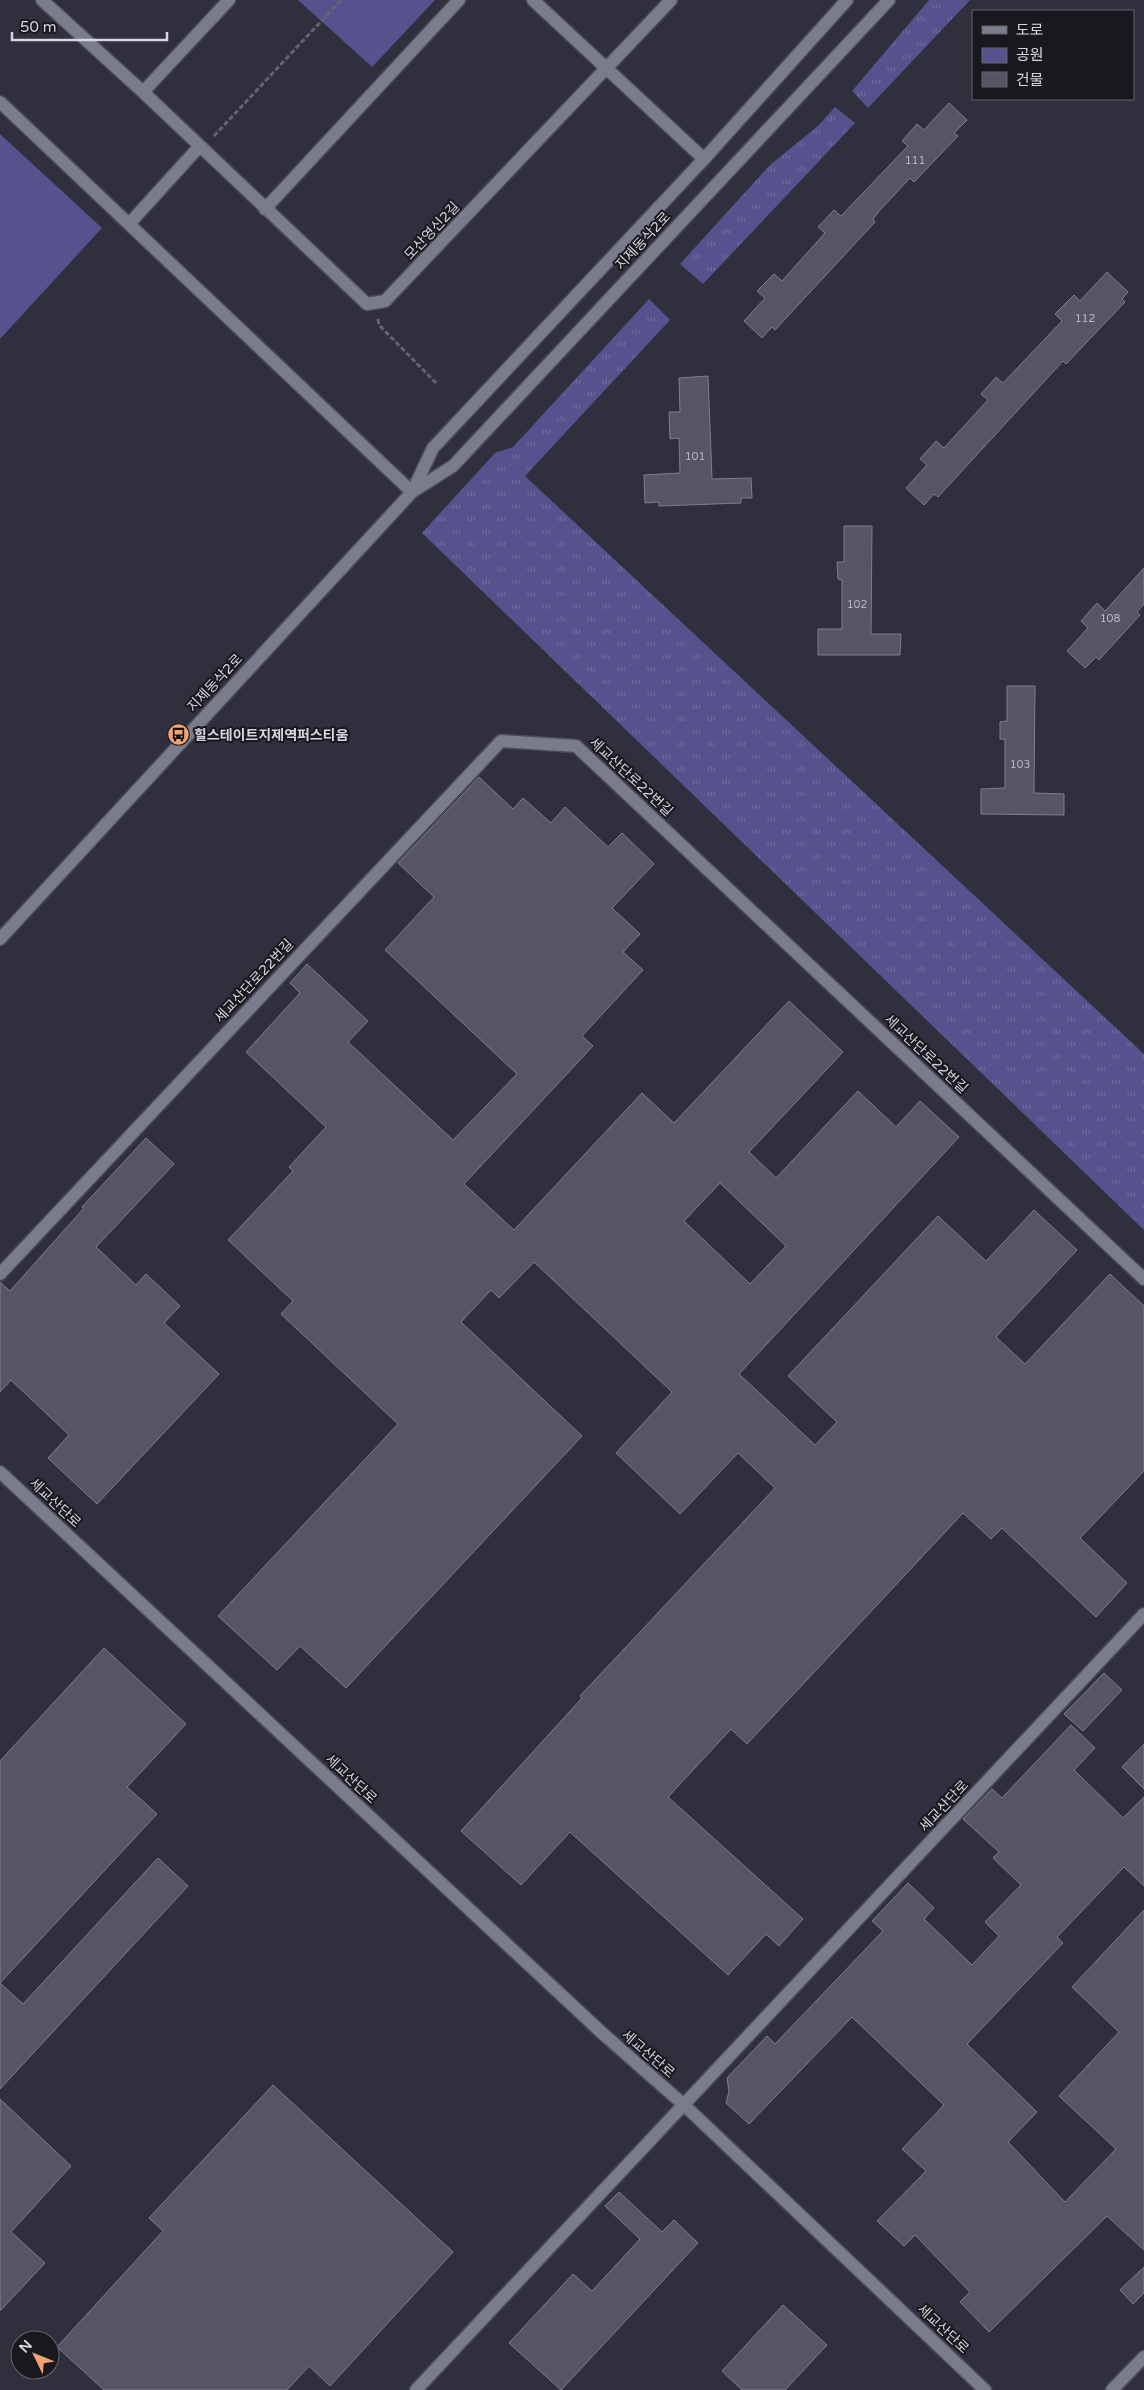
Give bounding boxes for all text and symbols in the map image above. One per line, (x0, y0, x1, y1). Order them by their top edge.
scale bar (12, 10, 168, 42)
legend (972, 10, 1134, 100)
text: 50 m (20, 18, 57, 36)
text: 도로 (1016, 21, 1044, 39)
text: 공원 (1016, 46, 1044, 64)
text: 건물 (1016, 71, 1044, 89)
house number: 111 (905, 154, 925, 167)
street label: 모산영신2길 (401, 198, 463, 264)
street label: 지제동삭2로 (612, 208, 674, 274)
house number: 112 (1075, 312, 1095, 325)
house number: 101 (685, 450, 705, 463)
house number: 102 (847, 598, 867, 611)
house number: 108 (1100, 612, 1120, 625)
street label: 지제동삭2로 (184, 650, 246, 716)
bus stop icon: 힐스테이트지제역퍼스티움 (166, 723, 190, 747)
place label: 힐스테이트지제역퍼스티움 (194, 727, 349, 744)
street label: 세교산단로22번길 (586, 734, 676, 820)
house number: 103 (1010, 758, 1030, 771)
street label: 세교산단로22번길 (211, 936, 297, 1026)
street label: 세교산단로22번길 (881, 1011, 971, 1097)
street label: 세교산단로 (26, 1475, 84, 1531)
street label: 세교산단로 (322, 1751, 380, 1807)
street label: 세교산단로 (916, 1777, 972, 1835)
street label: 세교산단로 (618, 2026, 678, 2082)
street label: 세교산단로 (914, 2301, 972, 2357)
north arrow (10, 2330, 60, 2380)
text: N (16, 2337, 36, 2356)

